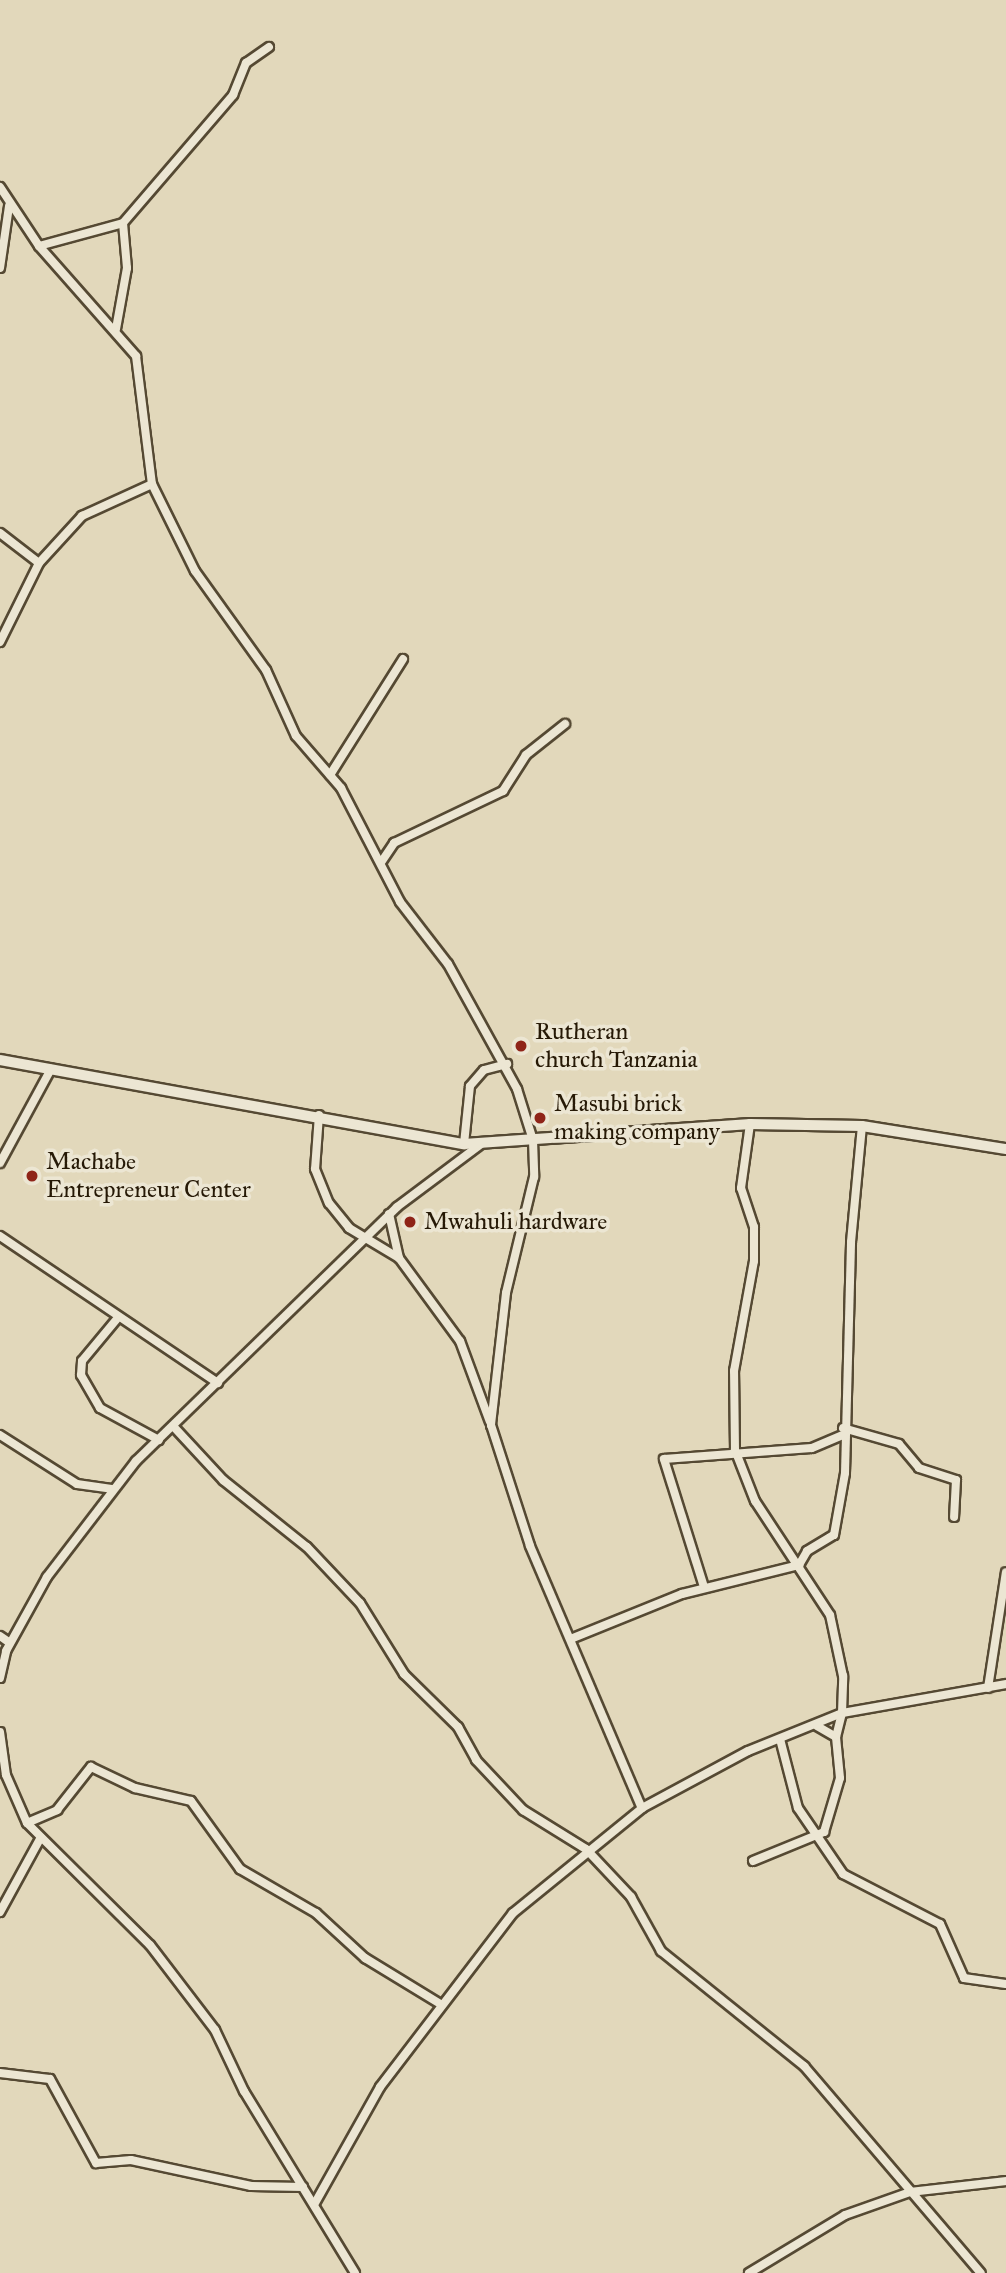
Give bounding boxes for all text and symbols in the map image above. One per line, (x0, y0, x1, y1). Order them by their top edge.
place label: Rutheran church Tanzania (535, 1018, 698, 1074)
marker: Rutheran church Tanzania (513, 1038, 529, 1054)
place label: Masubi brick making company (554, 1090, 720, 1146)
marker: Masubi brick making company (532, 1110, 548, 1126)
place label: Machabe Entrepreneur Center (46, 1148, 251, 1204)
marker: Machabe Entrepreneur Center (24, 1168, 40, 1184)
place label: Mwahuli hardware (424, 1208, 607, 1236)
marker: Mwahuli hardware (402, 1214, 418, 1230)

